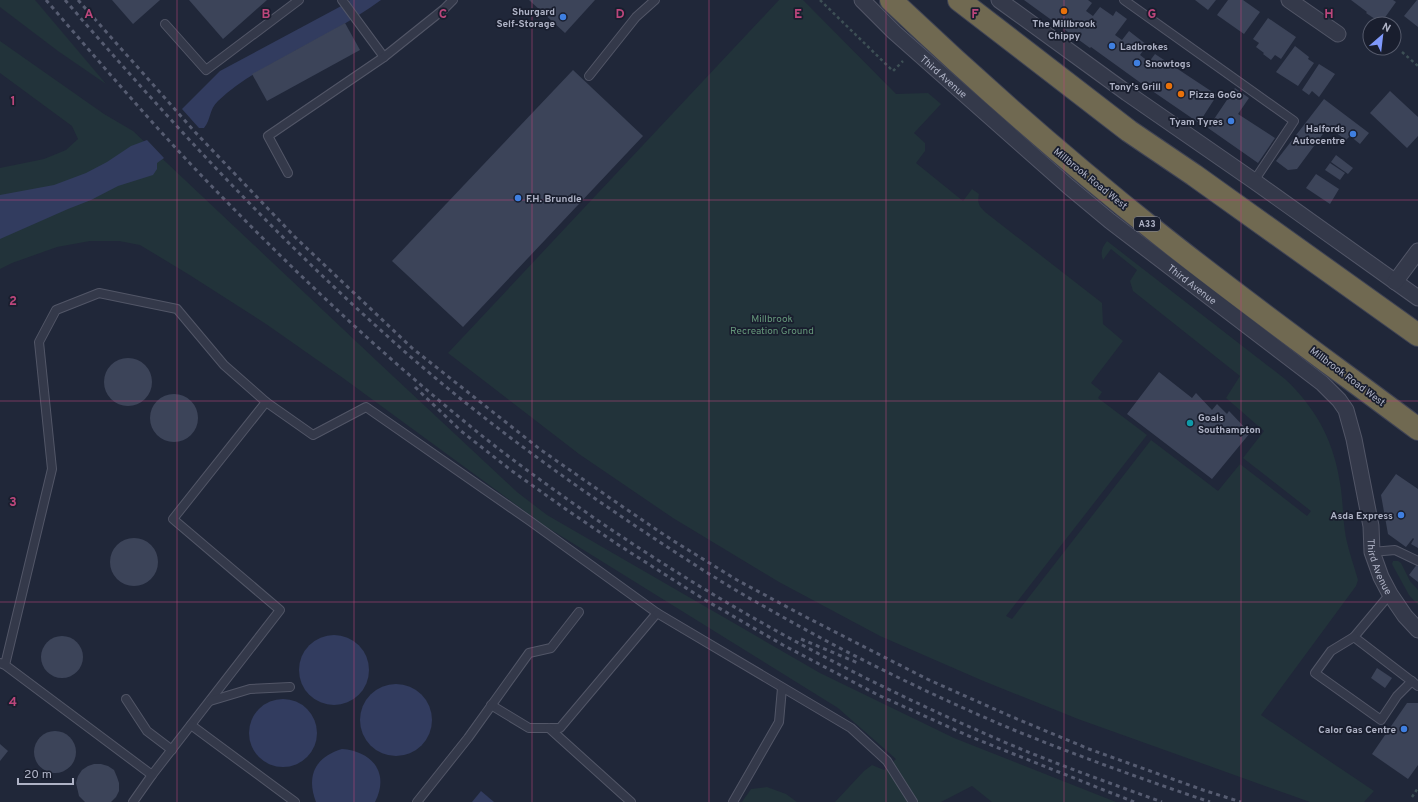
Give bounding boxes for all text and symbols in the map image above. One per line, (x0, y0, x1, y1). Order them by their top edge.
place label: Shurgard Self-Storage (497, 6, 555, 31)
marker: The Millbrook Chippy (1059, 6, 1069, 16)
text: A (84, 7, 94, 23)
text: B (262, 7, 271, 23)
text: C (439, 7, 447, 23)
text: D (615, 7, 625, 23)
text: E (794, 7, 802, 23)
text: F (971, 7, 979, 23)
text: G (1148, 7, 1157, 23)
text: H (1324, 7, 1334, 23)
marker: Shurgard Self-Storage (558, 12, 568, 22)
north arrow (1362, 16, 1402, 56)
place label: The Millbrook Chippy (1032, 18, 1096, 43)
text: N (1379, 20, 1393, 36)
marker: Ladbrokes (1107, 41, 1117, 51)
place label: Ladbrokes (1120, 41, 1168, 54)
street label: Third Avenue (917, 53, 969, 102)
marker: Snowtogs (1132, 58, 1142, 68)
place label: Snowtogs (1145, 58, 1191, 71)
place label: Tony's Grill (1109, 81, 1161, 94)
marker: Tony's Grill (1164, 81, 1174, 91)
marker: Pizza GoGo (1176, 89, 1186, 99)
place label: Pizza GoGo (1189, 89, 1242, 102)
text: 1 (10, 94, 16, 110)
place label: Tyam Tyres (1169, 116, 1223, 129)
marker: Tyam Tyres (1226, 116, 1236, 126)
place label: Halfords Autocentre (1293, 123, 1345, 148)
marker: Halfords Autocentre (1348, 129, 1358, 139)
street label: Millbrook Road West (1051, 145, 1130, 213)
marker: F.H. Brundle (513, 193, 523, 203)
place label: F.H. Brundle (526, 193, 582, 206)
road number: A33 (1134, 217, 1160, 231)
street label: Third Avenue (1164, 262, 1219, 308)
text: 2 (9, 294, 17, 310)
park label: Millbrook Recreation Ground (730, 313, 814, 338)
street label: Millbrook Road West (1307, 345, 1388, 410)
place label: Goals Southampton (1198, 412, 1261, 437)
marker: Goals Southampton (1185, 418, 1195, 428)
text: 3 (9, 495, 17, 511)
place label: Asda Express (1330, 510, 1393, 523)
marker: Asda Express (1396, 510, 1406, 520)
street label: Third Avenue (1363, 538, 1394, 597)
text: 4 (9, 695, 17, 711)
place label: Calor Gas Centre (1318, 724, 1396, 737)
marker: Calor Gas Centre (1399, 724, 1409, 734)
scale bar (18, 760, 73, 786)
text: 20 m (24, 767, 52, 783)

